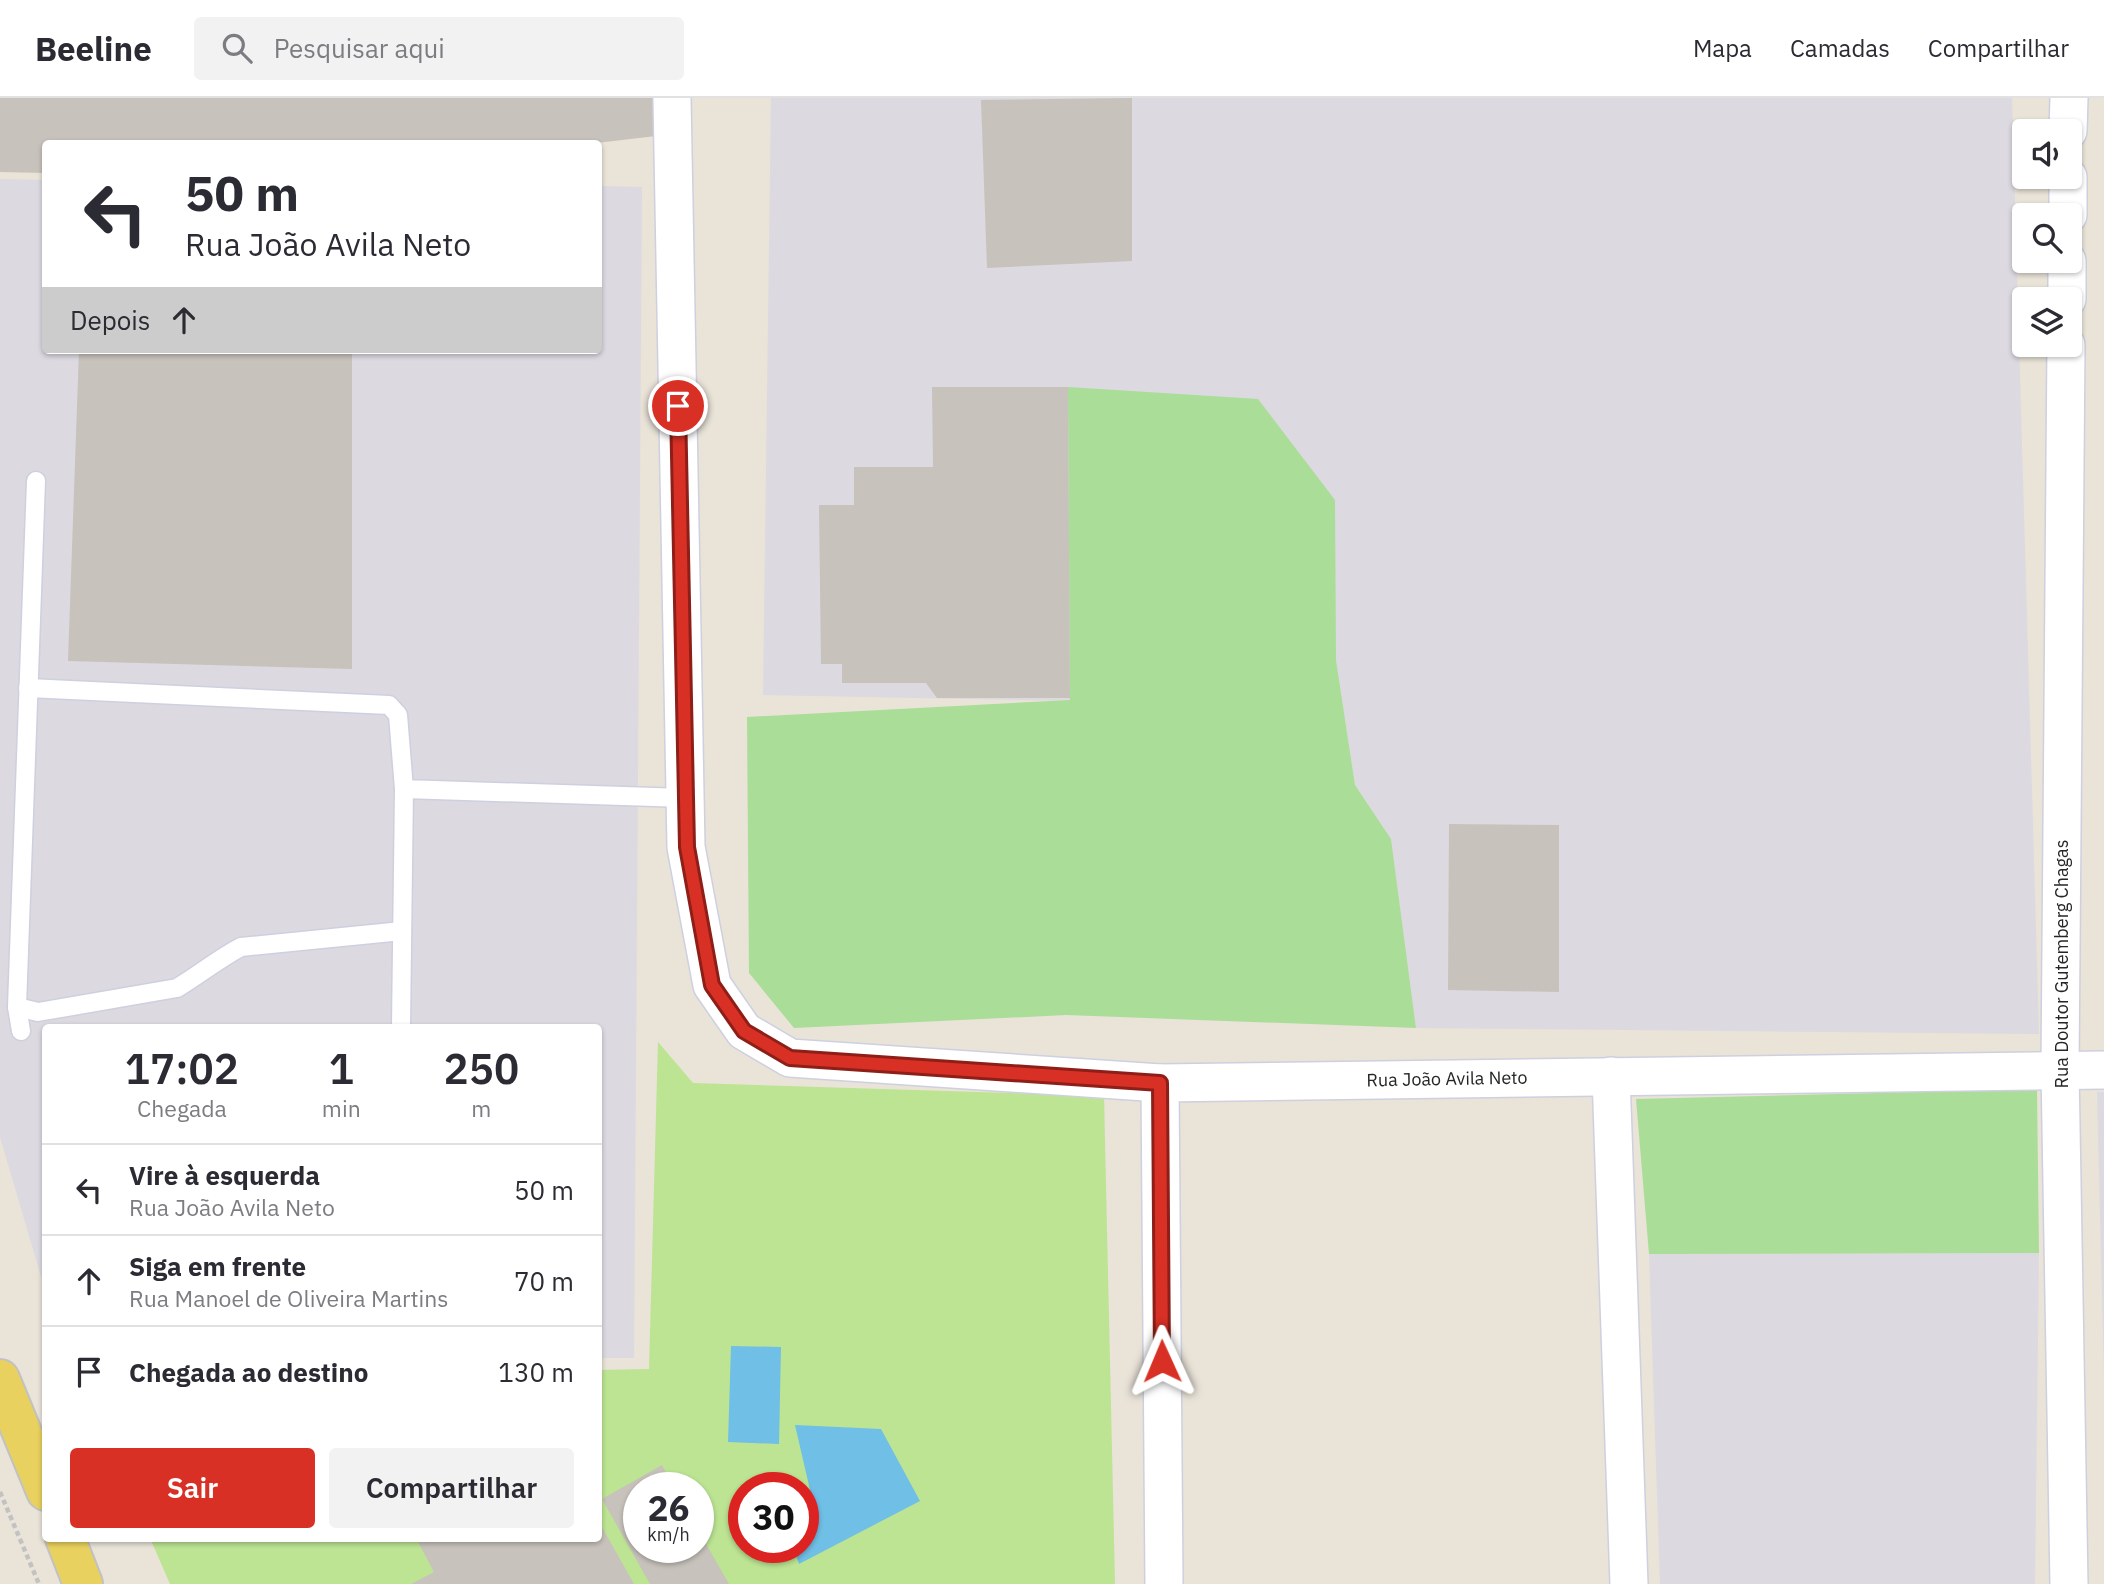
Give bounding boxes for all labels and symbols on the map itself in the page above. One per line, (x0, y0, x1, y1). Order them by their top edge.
pin (648, 376, 708, 436)
street label: Rua Doutor Gutemberg Chagas (2050, 840, 2073, 1088)
street label: Rua João Avila Neto (1366, 1066, 1528, 1091)
position arrow (1125, 1324, 1199, 1398)
speed limit sign: 30 (728, 1472, 819, 1563)

